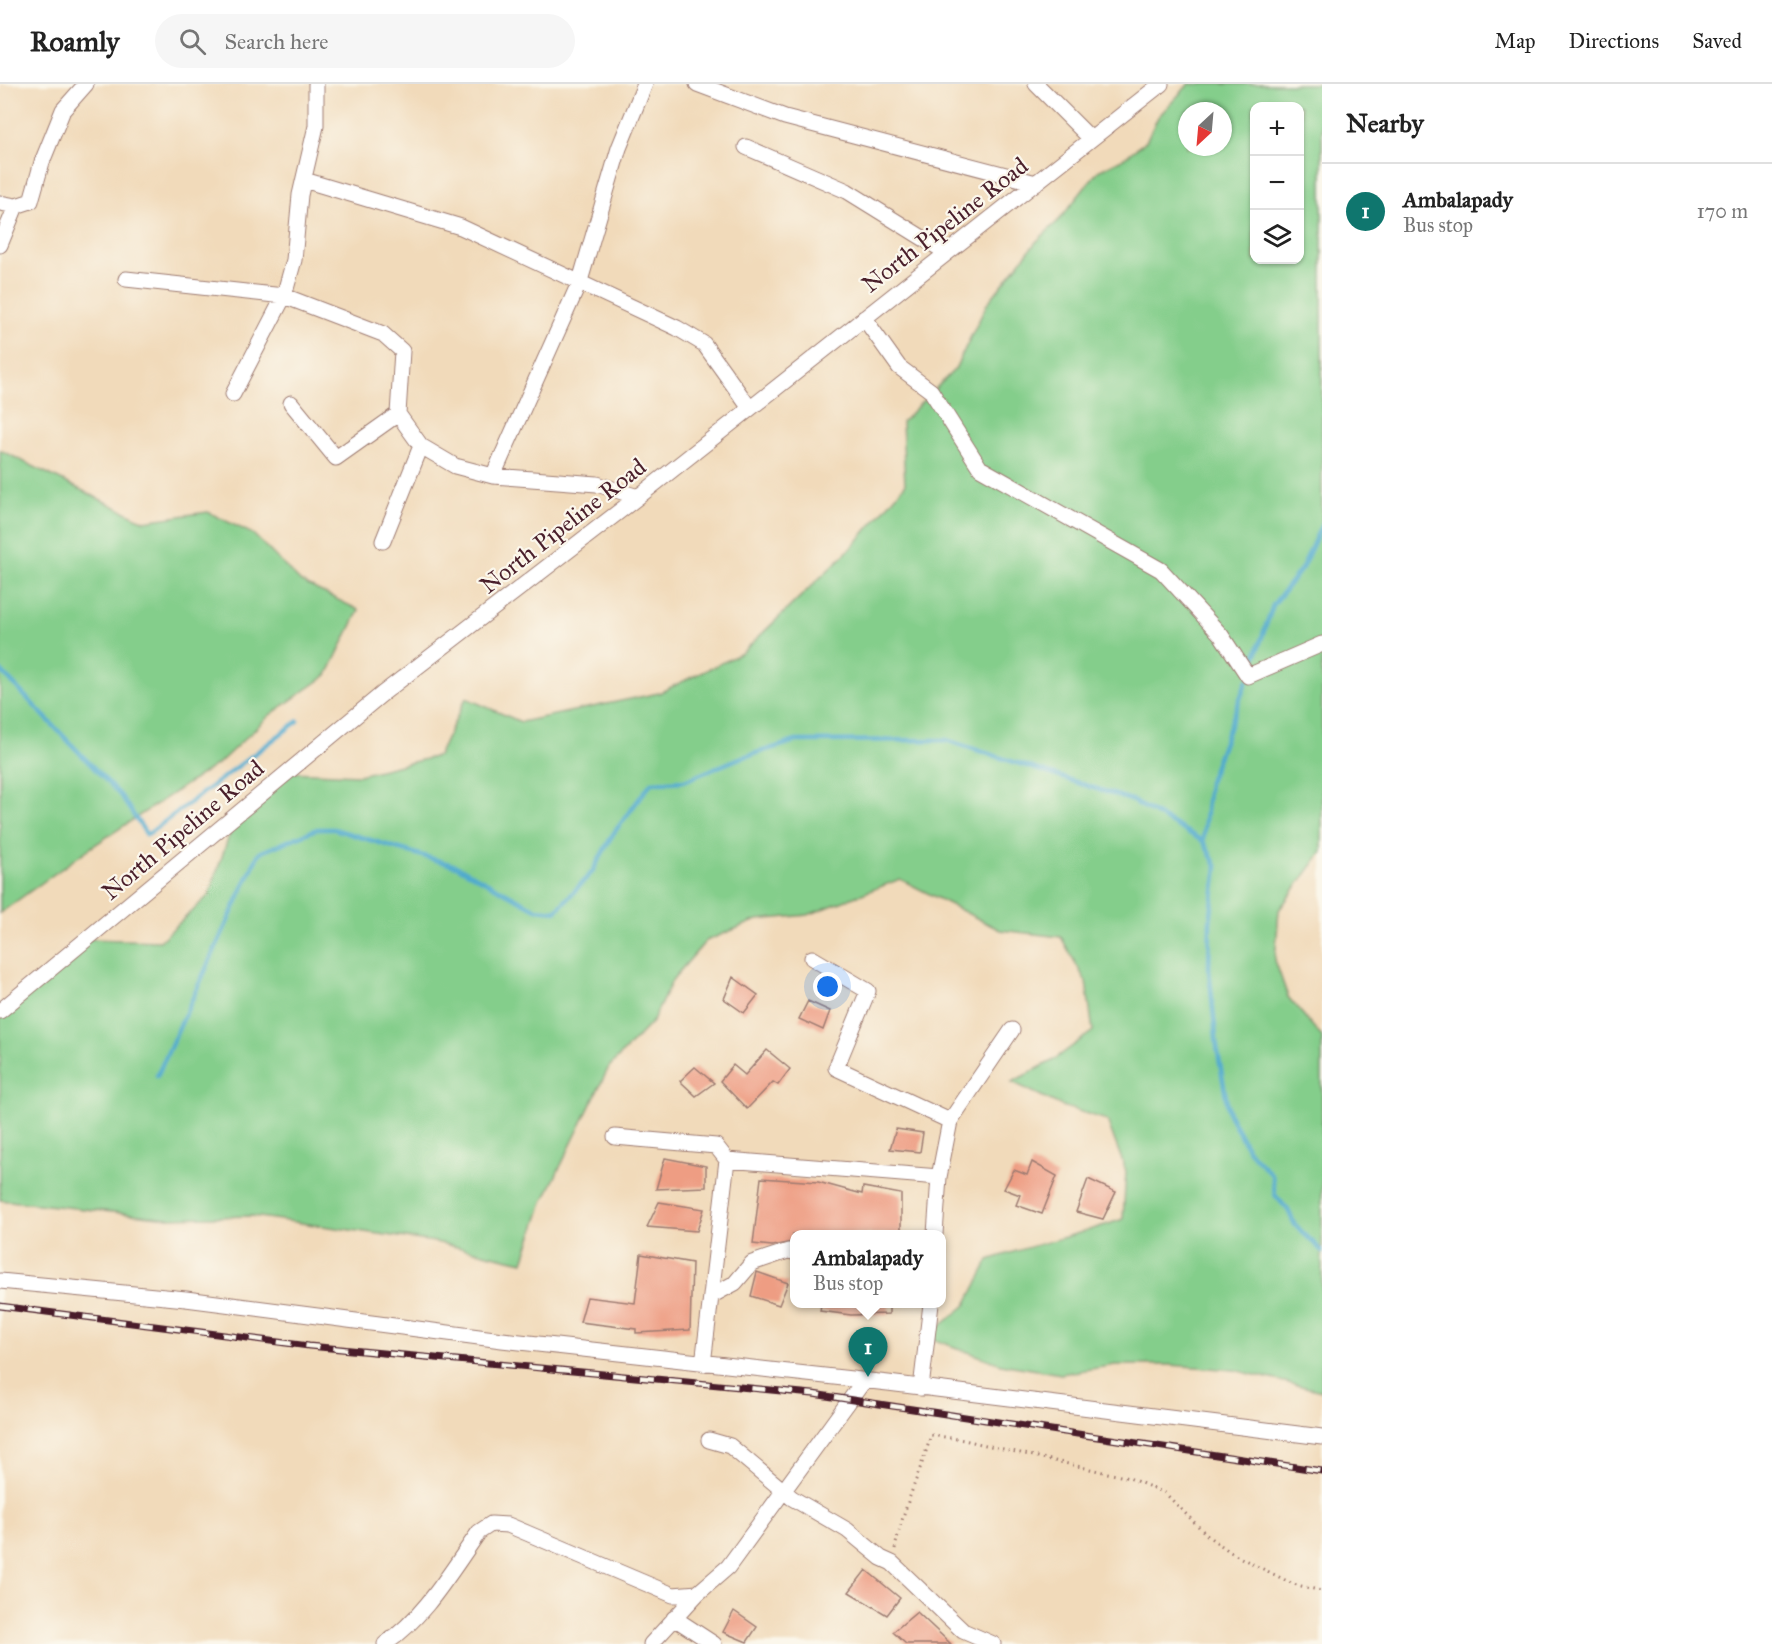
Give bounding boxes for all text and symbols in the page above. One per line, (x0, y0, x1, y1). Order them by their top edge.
search box (155, 14, 575, 68)
text: Roamly (30, 24, 119, 59)
icon: search (176, 25, 209, 58)
text: Search here (224, 28, 328, 55)
text: Map (1495, 28, 1536, 54)
text: Directions (1569, 28, 1659, 54)
text: Saved (1692, 28, 1742, 54)
north arrow (1178, 102, 1232, 156)
map controls (1250, 102, 1304, 264)
button: + (1250, 102, 1304, 156)
text: Nearby (1346, 107, 1424, 139)
street label: North Pipeline Road (856, 151, 1034, 299)
button: − (1250, 156, 1304, 210)
text: Ambalapady (1403, 186, 1513, 213)
text: 1 (1362, 199, 1369, 223)
text: 170 m (1697, 199, 1748, 223)
button: layers (1250, 210, 1304, 264)
text: Bus stop (1403, 213, 1473, 237)
street label: North Pipeline Road (474, 452, 652, 600)
street label: North Pipeline Road (96, 753, 270, 907)
your location (813, 972, 842, 1001)
popup (790, 1230, 946, 1308)
text: Ambalapady (813, 1244, 923, 1271)
text: Bus stop (813, 1271, 883, 1295)
pin: 1 (848, 1328, 888, 1377)

